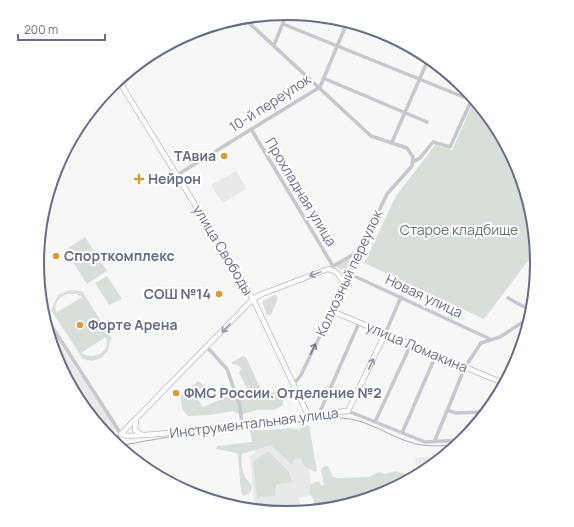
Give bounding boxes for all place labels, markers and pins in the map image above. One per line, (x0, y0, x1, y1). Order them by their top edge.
place label: ТАвиа (174, 146, 216, 165)
marker: ТАвиа (219, 151, 229, 161)
place label: Нейрон (148, 169, 201, 188)
marker: Нейрон (133, 173, 145, 185)
place label: Спорткомплекс (64, 246, 175, 265)
marker: Спорткомплекс (51, 251, 61, 261)
place label: СОШ №14 (144, 284, 211, 303)
marker: СОШ №14 (214, 289, 224, 299)
place label: Форте Арена (88, 315, 178, 334)
marker: Форте Арена (75, 320, 85, 330)
place label: ФМС России. Отделение №2 (184, 383, 382, 402)
marker: ФМС России. Отделение №2 (171, 388, 181, 398)

